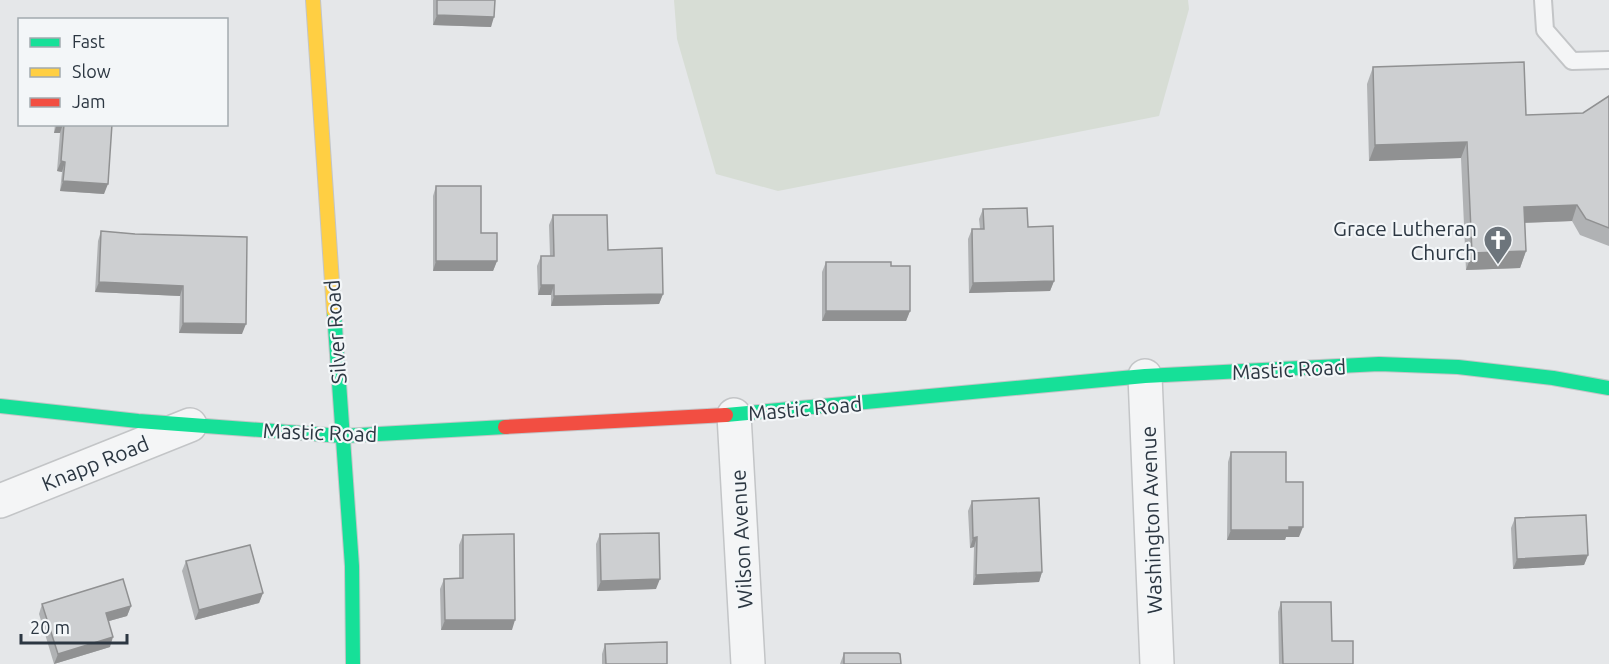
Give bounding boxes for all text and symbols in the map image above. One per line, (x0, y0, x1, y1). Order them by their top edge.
legend (18, 18, 228, 126)
text: Fast (72, 31, 105, 51)
text: Slow (72, 61, 111, 81)
text: Jam (72, 91, 106, 111)
place label: Grace Lutheran Church (1333, 216, 1477, 264)
church icon: Grace Lutheran Church (1482, 224, 1514, 266)
street label: Silver Road (319, 279, 351, 385)
street label: Mastic Road (1231, 354, 1347, 384)
street label: Mastic Road (747, 391, 863, 425)
street label: Mastic Road (262, 418, 378, 446)
street label: Washington Avenue (1136, 426, 1166, 614)
street label: Knapp Road (38, 431, 152, 495)
street label: Wilson Avenue (725, 469, 757, 609)
scale bar (21, 607, 128, 645)
text: 20 m (30, 617, 70, 637)

